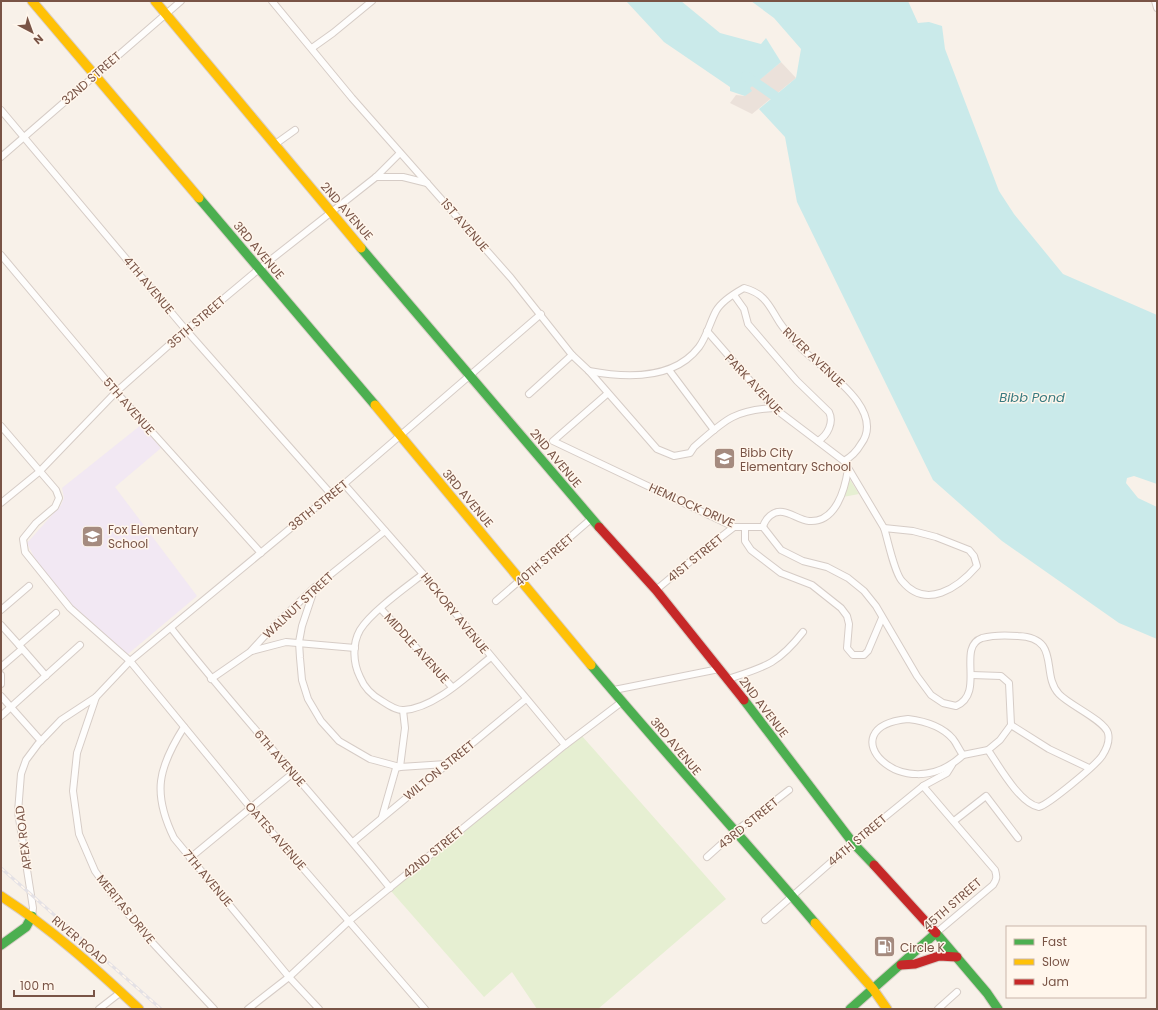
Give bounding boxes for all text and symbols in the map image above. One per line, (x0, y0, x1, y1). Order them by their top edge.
north arrow (12, 12, 52, 52)
text: N (30, 31, 47, 48)
street label: 32ND STREET (58, 47, 125, 109)
street label: 2ND AVENUE (317, 178, 377, 244)
street label: 1ST AVENUE (437, 195, 493, 255)
street label: 3RD AVENUE (230, 217, 288, 283)
street label: 4TH AVENUE (120, 252, 178, 318)
street label: 35TH STREET (163, 292, 229, 352)
street label: RIVER AVENUE (779, 323, 849, 391)
street label: PARK AVENUE (721, 350, 787, 418)
street label: 5TH AVENUE (99, 374, 159, 438)
water label: Bibb Pond (999, 388, 1065, 407)
street label: 2ND AVENUE (526, 425, 586, 491)
place label: Bibb City Elementary School (740, 444, 851, 475)
school or university icon: Bibb City Elementary School (712, 446, 738, 472)
street label: 3RD AVENUE (439, 465, 497, 531)
street label: 38TH STREET (285, 475, 352, 534)
street label: HEMLOCK DRIVE (646, 479, 738, 531)
place label: Fox Elementary School (108, 521, 199, 552)
school or university icon: Fox Elementary School (80, 523, 106, 549)
street label: 40TH STREET (511, 529, 577, 590)
street label: 41ST STREET (663, 530, 727, 586)
street label: WALNUT STREET (259, 567, 337, 642)
street label: HICKORY AVENUE (417, 569, 493, 657)
street label: MIDDLE AVENUE (381, 609, 453, 687)
street label: 2ND AVENUE (736, 673, 792, 741)
street label: 3RD AVENUE (647, 713, 705, 779)
street label: 6TH AVENUE (250, 726, 310, 790)
street label: WILTON STREET (400, 736, 479, 804)
street label: 43RD STREET (714, 793, 782, 853)
street label: OATES AVENUE (242, 798, 310, 874)
street label: APEX ROAD (11, 805, 35, 871)
street label: 44TH STREET (824, 810, 891, 870)
street label: 42ND STREET (399, 822, 468, 882)
street label: 7TH AVENUE (179, 846, 237, 910)
street label: MERITAS DRIVE (93, 871, 159, 947)
street label: 45TH STREET (919, 873, 985, 934)
street label: RIVER ROAD (48, 912, 112, 968)
legend (1006, 926, 1146, 998)
text: Fast (1042, 933, 1067, 950)
fuel station icon: Circle K (872, 934, 898, 960)
place label: Circle K (900, 939, 945, 956)
text: Slow (1042, 953, 1070, 970)
scale bar (14, 972, 94, 998)
text: Jam (1042, 973, 1069, 990)
text: 100 m (20, 977, 54, 994)

